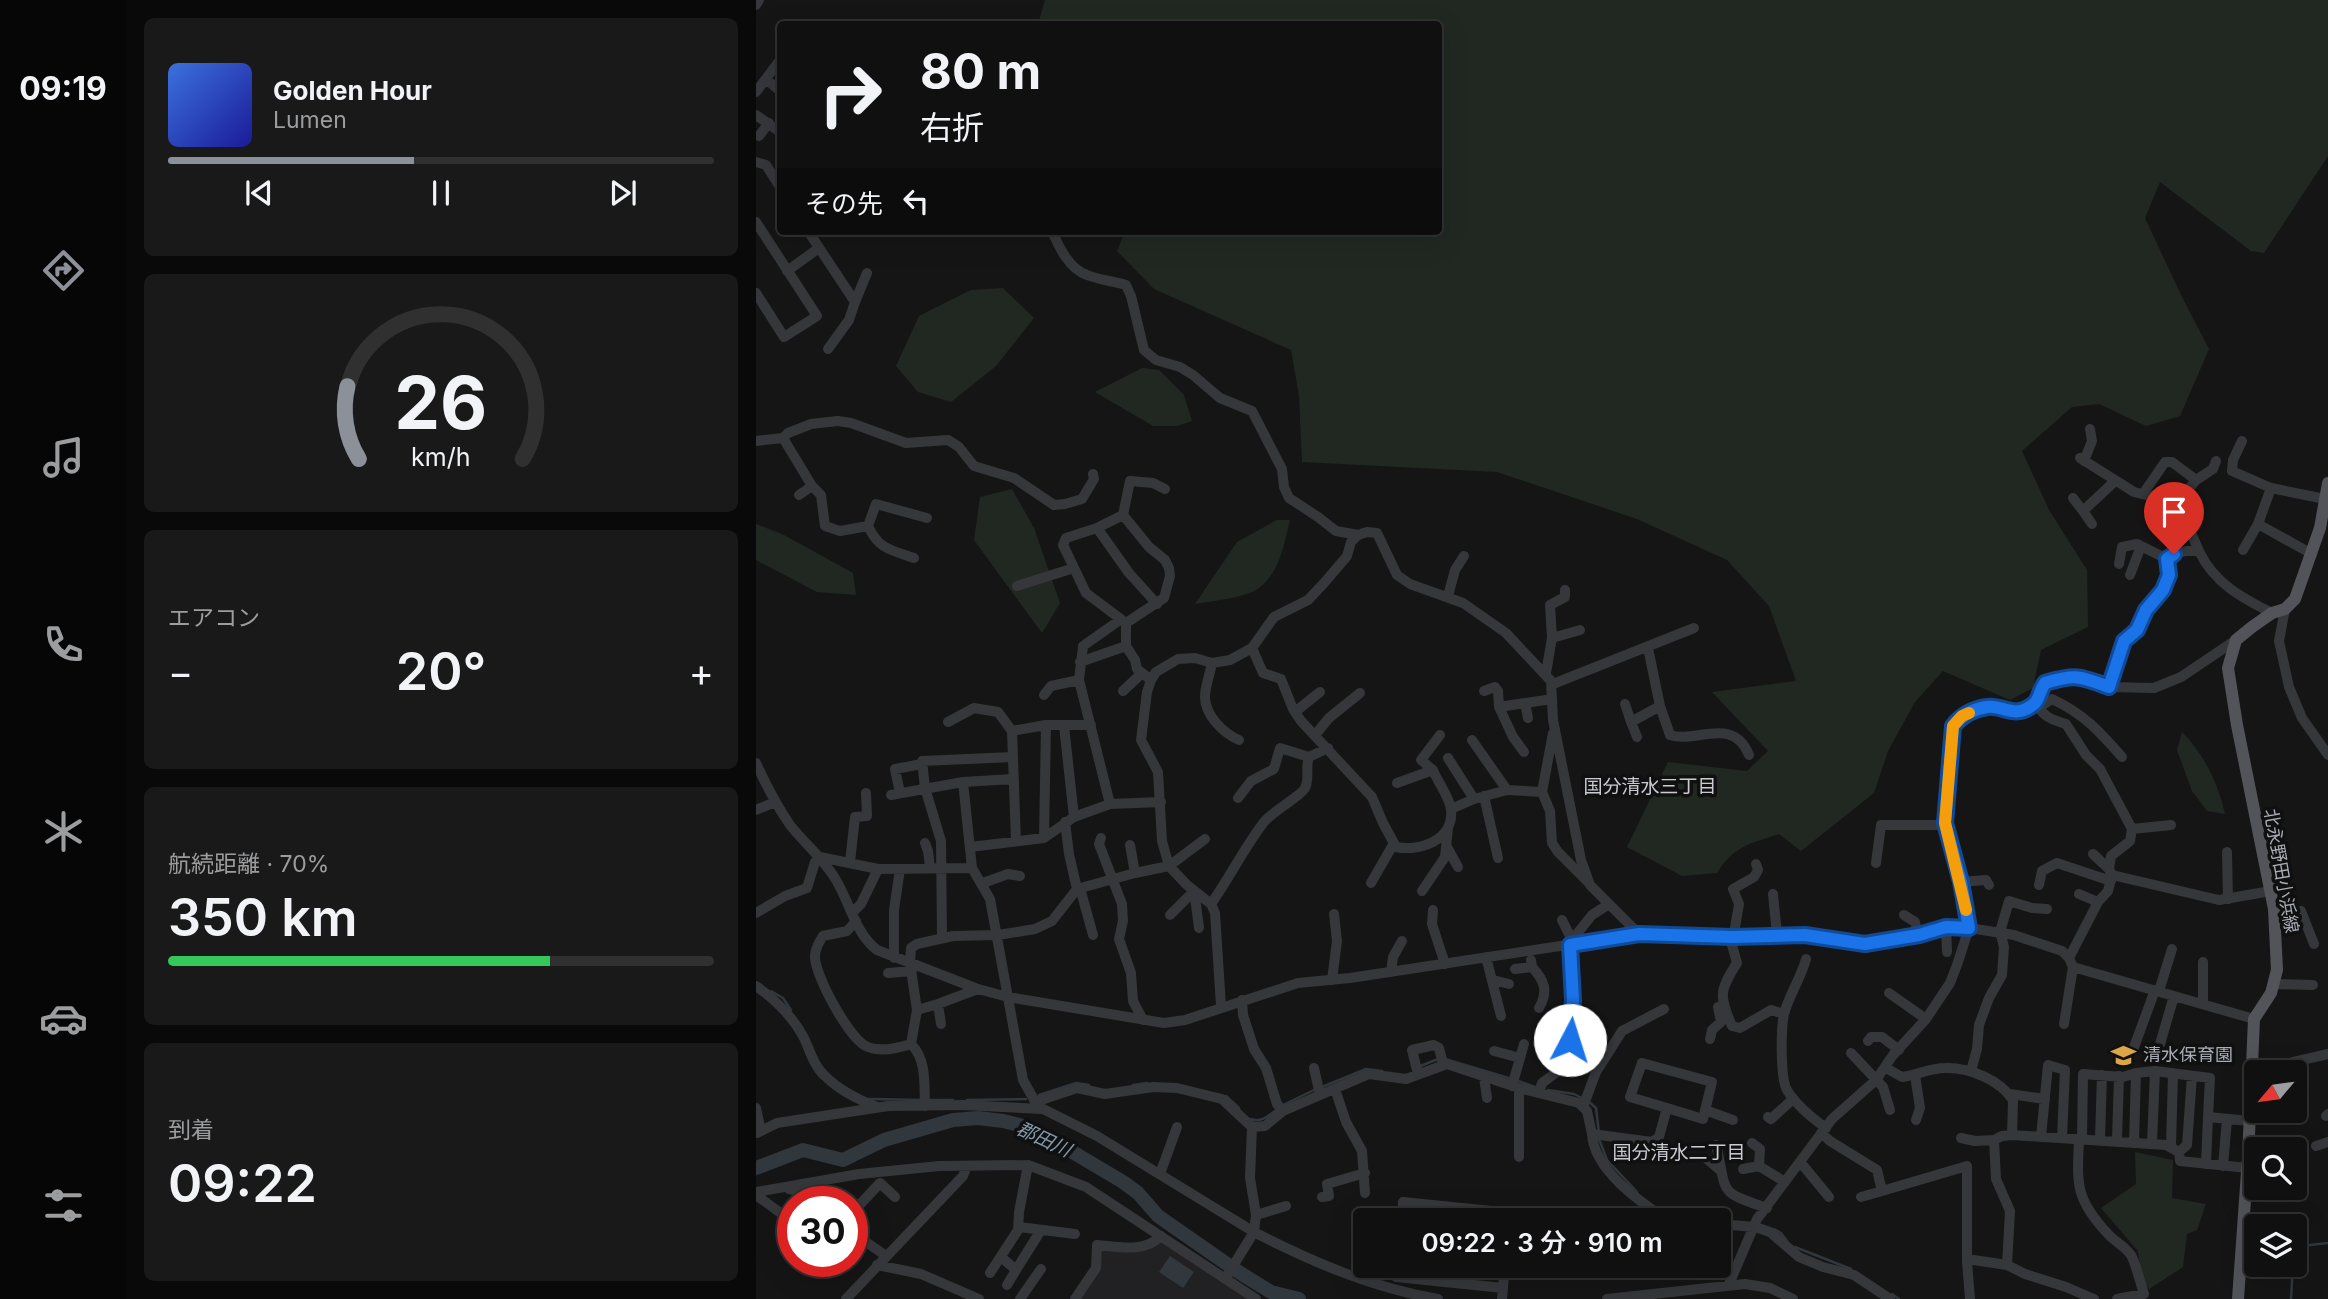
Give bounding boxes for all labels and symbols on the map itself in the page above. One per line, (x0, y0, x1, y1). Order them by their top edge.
pin (2144, 482, 2204, 554)
district label: 国分清水三丁目 (1583, 775, 1717, 798)
street label: 北永野田小浜線 (2260, 807, 2303, 935)
position arrow (1533, 1003, 1607, 1077)
school or university icon: 清水保育園 (2109, 1041, 2137, 1069)
place label: 清水保育園 (2143, 1044, 2233, 1065)
north arrow (2244, 1060, 2306, 1124)
water label: 郡田川 (1013, 1117, 1076, 1163)
district label: 国分清水二丁目 (1612, 1141, 1746, 1164)
speed limit sign: 30 (777, 1186, 868, 1277)

